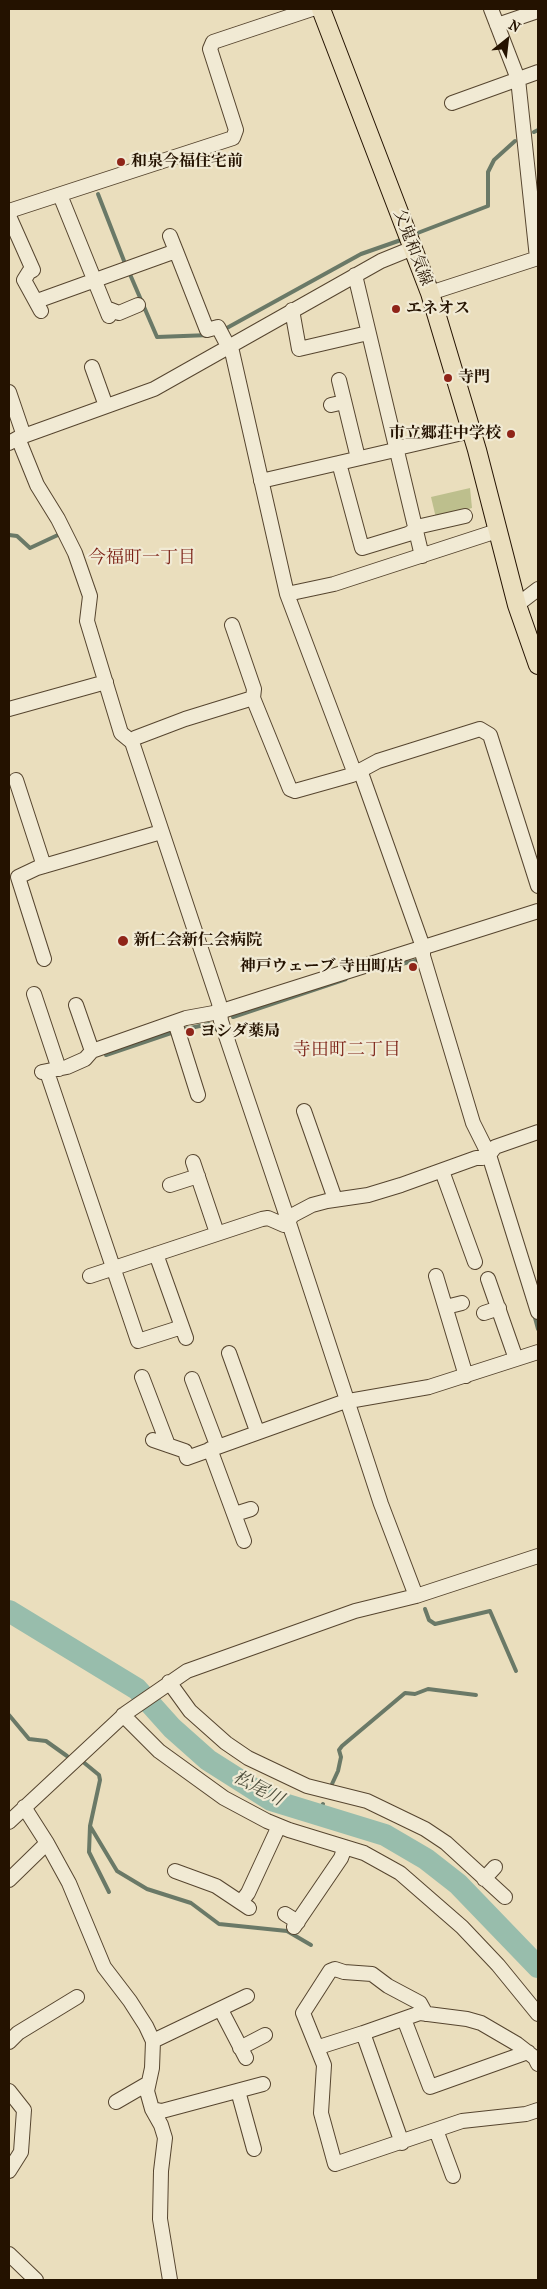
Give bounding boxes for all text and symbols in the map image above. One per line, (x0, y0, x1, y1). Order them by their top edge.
north arrow (482, 15, 532, 65)
text: N (506, 16, 523, 36)
place label: 和泉今福住宅前 (131, 152, 243, 172)
marker: 和泉今福住宅前 (115, 156, 127, 168)
street label: 父鬼和気線 (389, 207, 435, 289)
place label: エネオス (406, 299, 470, 319)
marker: エネオス (390, 303, 402, 315)
place label: 寺門 (458, 368, 490, 388)
marker: 寺門 (442, 372, 454, 384)
place label: 市立郷荘中学校 (389, 424, 501, 444)
marker: 市立郷荘中学校 (505, 428, 517, 440)
district label: 今福町一丁目 (88, 548, 196, 570)
place label: 新仁会新仁会病院 (134, 931, 262, 951)
marker: 新仁会新仁会病院 (116, 934, 130, 948)
place label: 神戸ウェーブ 寺田町店 (240, 957, 403, 977)
marker: 神戸ウェーブ 寺田町店 (407, 961, 419, 973)
place label: ヨシダ薬局 (200, 1022, 280, 1042)
marker: ヨシダ薬局 (184, 1026, 196, 1038)
district label: 寺田町二丁目 (293, 1040, 401, 1062)
water label: 松尾川 (229, 1767, 287, 1811)

